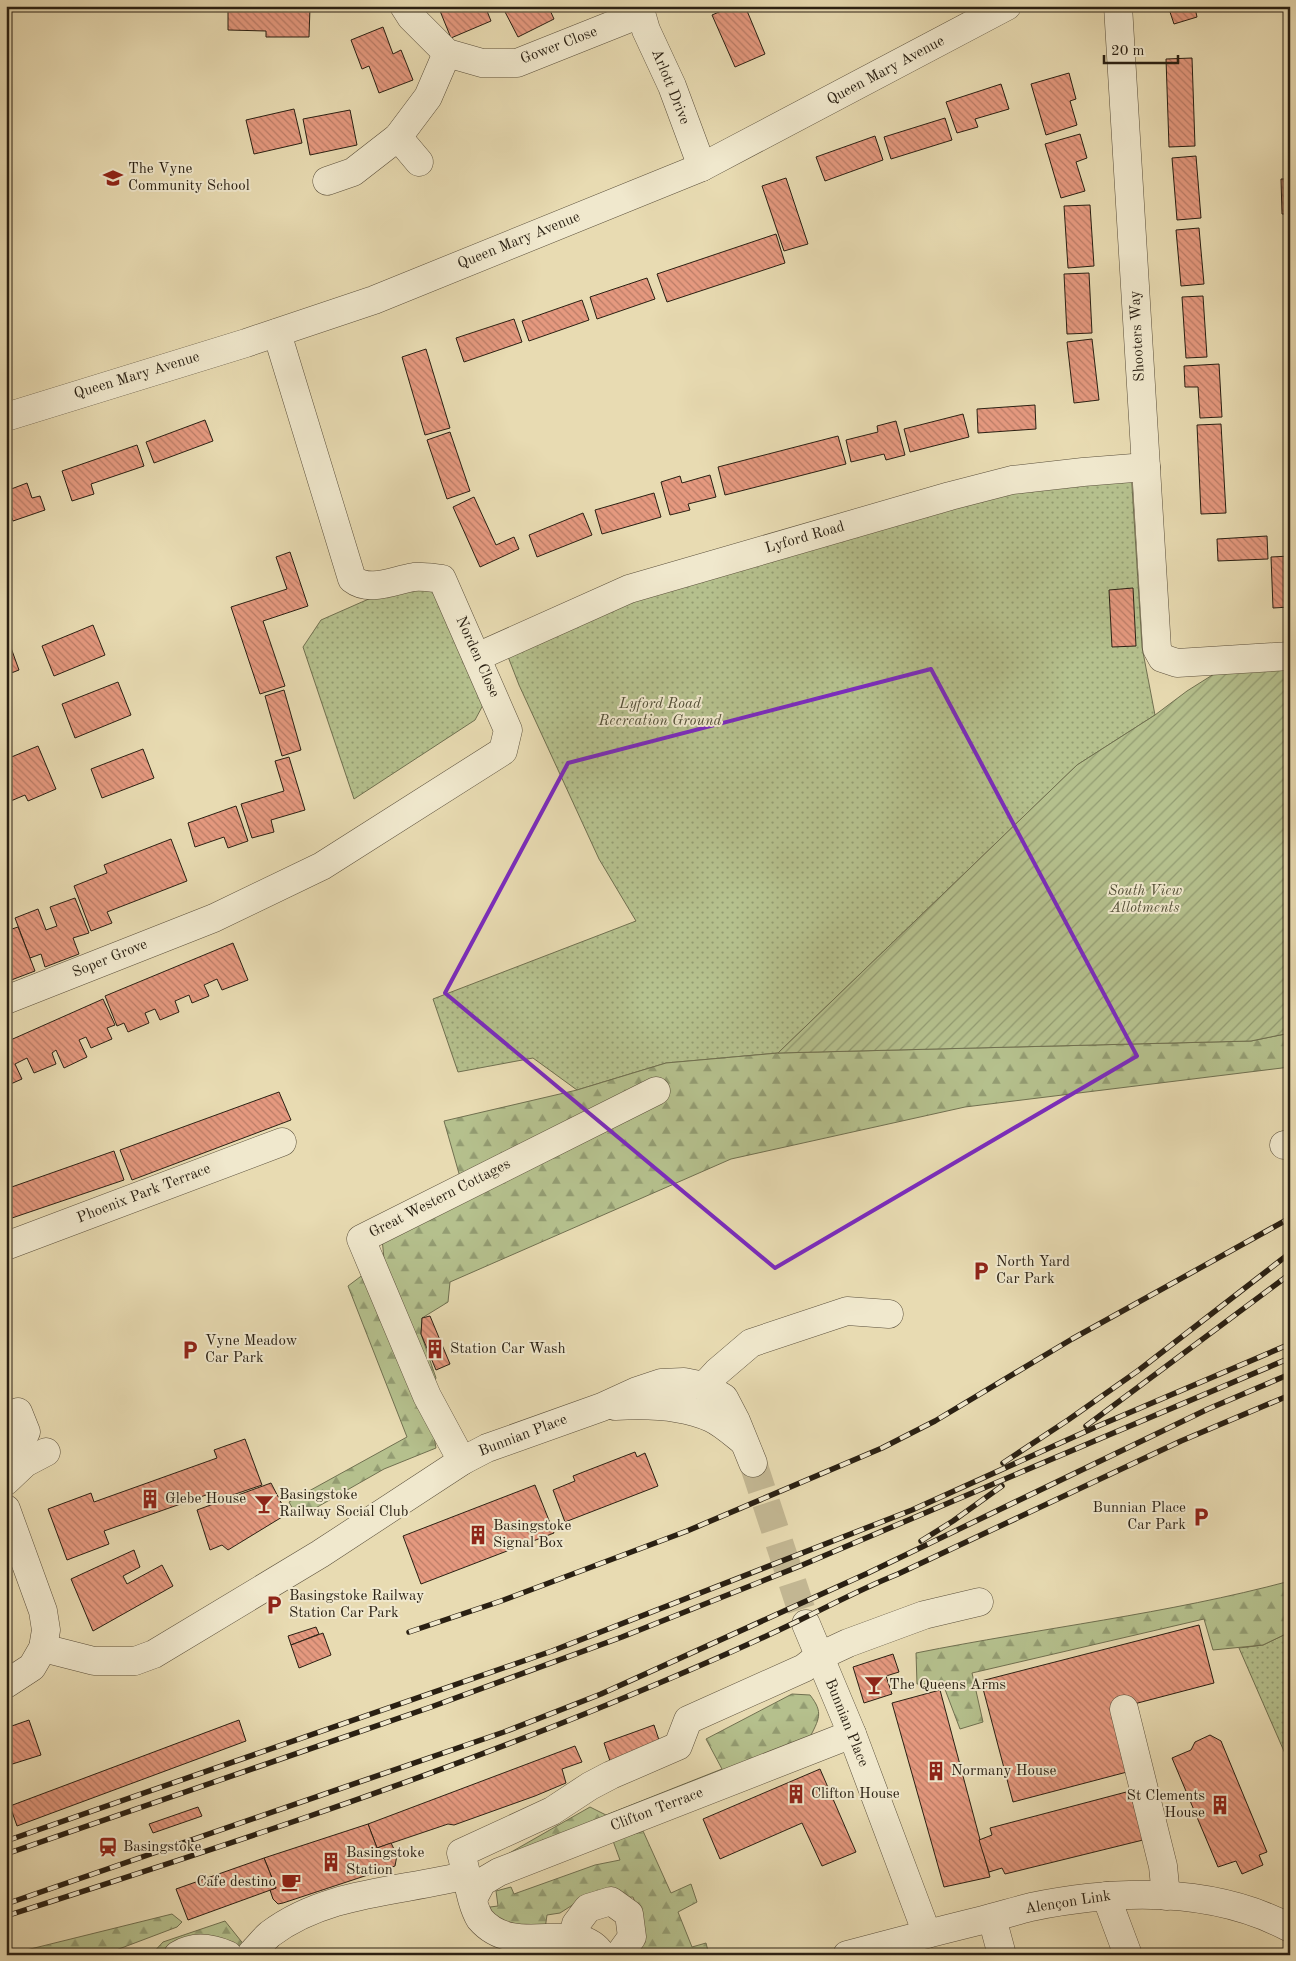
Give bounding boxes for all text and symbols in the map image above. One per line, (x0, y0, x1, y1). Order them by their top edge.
street label: Gower Close (518, 24, 600, 68)
scale bar (1104, 32, 1177, 64)
street label: Queen Mary Avenue (825, 34, 947, 108)
text: 20 m (1111, 44, 1145, 59)
street label: Arlott Drive (648, 47, 692, 127)
place label: The Vyne Community School (128, 162, 250, 194)
school or university icon: The Vyne Community School (102, 167, 124, 189)
street label: Queen Mary Avenue (456, 210, 582, 272)
street label: Shooters Way (1128, 290, 1148, 382)
street label: Queen Mary Avenue (72, 350, 202, 402)
street label: Lyford Road (764, 519, 847, 557)
street label: Norden Close (452, 614, 502, 700)
park label: Lyford Road Recreation Ground (597, 697, 723, 729)
park label: South View Allotments (1108, 884, 1182, 916)
street label: Soper Grove (70, 937, 150, 981)
street label: Great Western Cottages (367, 1157, 513, 1241)
street label: Phoenix Park Terrace (75, 1162, 213, 1226)
place label: North Yard Car Park (996, 1255, 1070, 1287)
parking icon: North Yard Car Park (970, 1260, 992, 1282)
place label: Vyne Meadow Car Park (205, 1334, 298, 1366)
building icon: Station Car Wash (424, 1338, 446, 1360)
parking icon: Vyne Meadow Car Park (179, 1339, 201, 1361)
place label: Station Car Wash (450, 1342, 566, 1357)
street label: Bunnian Place (477, 1412, 569, 1460)
building icon: Glebe House (139, 1488, 161, 1510)
place label: Basingstoke Railway Social Club (279, 1488, 409, 1520)
place label: Glebe House (165, 1492, 246, 1507)
bar icon: Basingstoke Railway Social Club (253, 1493, 275, 1515)
place label: Bunnian Place Car Park (1093, 1501, 1186, 1533)
parking icon: Bunnian Place Car Park (1190, 1506, 1212, 1528)
place label: Basingstoke Signal Box (493, 1519, 572, 1551)
building icon: Basingstoke Signal Box (467, 1524, 489, 1546)
place label: Basingstoke Railway Station Car Park (289, 1589, 424, 1621)
parking icon: Basingstoke Railway Station Car Park (263, 1594, 285, 1616)
bar icon: The Queens Arms (863, 1674, 885, 1696)
street label: Bunnian Place (822, 1677, 870, 1769)
place label: The Queens Arms (889, 1678, 1006, 1693)
building icon: Normany House (925, 1760, 947, 1782)
place label: Normany House (951, 1764, 1056, 1779)
building icon: Clifton House (785, 1783, 807, 1805)
street label: Clifton Terrace (609, 1785, 705, 1835)
place label: Clifton House (811, 1787, 900, 1802)
place label: St Clements House (1127, 1789, 1205, 1821)
building icon: St Clements House (1209, 1794, 1231, 1816)
station icon: Basingstoke (97, 1836, 119, 1858)
place label: Basingstoke (123, 1840, 202, 1855)
place label: Basingstoke Station (346, 1846, 425, 1878)
building icon: Basingstoke Station (320, 1851, 342, 1873)
cafe icon: Cafe destino (280, 1871, 302, 1893)
place label: Cafe destino (196, 1875, 276, 1890)
street label: Alençon Link (1024, 1889, 1112, 1917)

